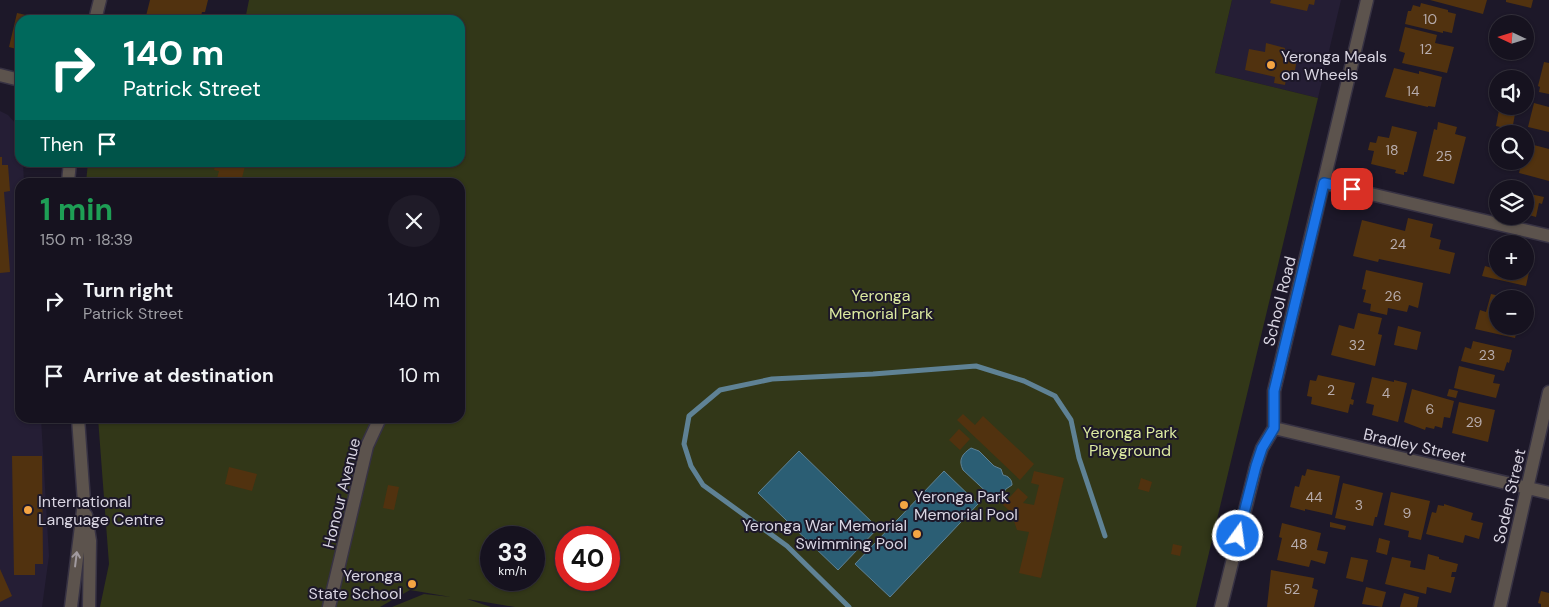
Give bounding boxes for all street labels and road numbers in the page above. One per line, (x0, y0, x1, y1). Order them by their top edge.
street label: School Road (1258, 254, 1301, 348)
street label: Bradley Street (1361, 423, 1468, 468)
street label: Honour Avenue (318, 436, 365, 550)
street label: Soden Street (1488, 447, 1531, 546)

